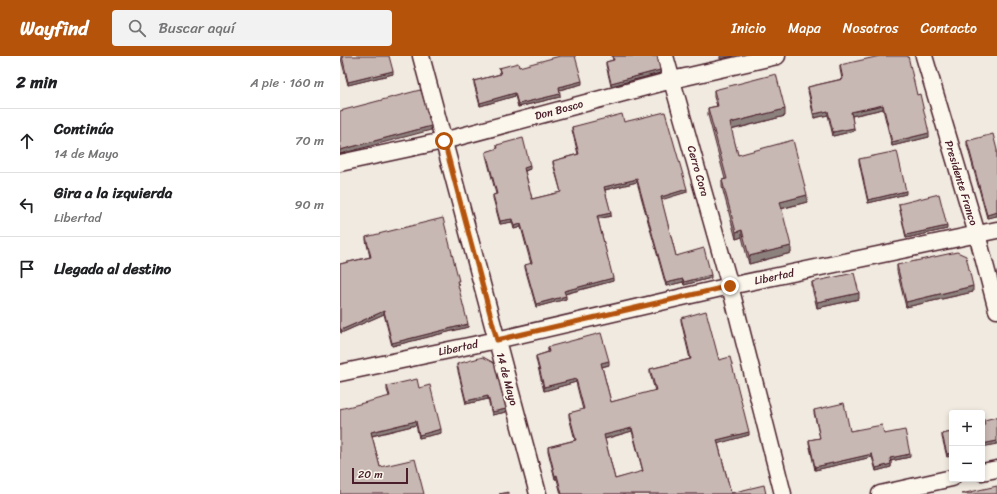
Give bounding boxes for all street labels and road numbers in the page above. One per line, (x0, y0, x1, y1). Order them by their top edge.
street label: Don Bosco (533, 94, 586, 126)
street label: Presidente Franco (939, 138, 983, 228)
street label: Cerro Cora (682, 143, 714, 199)
street label: Libertad (752, 263, 797, 290)
street label: Libertad (436, 334, 481, 361)
street label: 14 de Mayo (491, 350, 523, 408)

